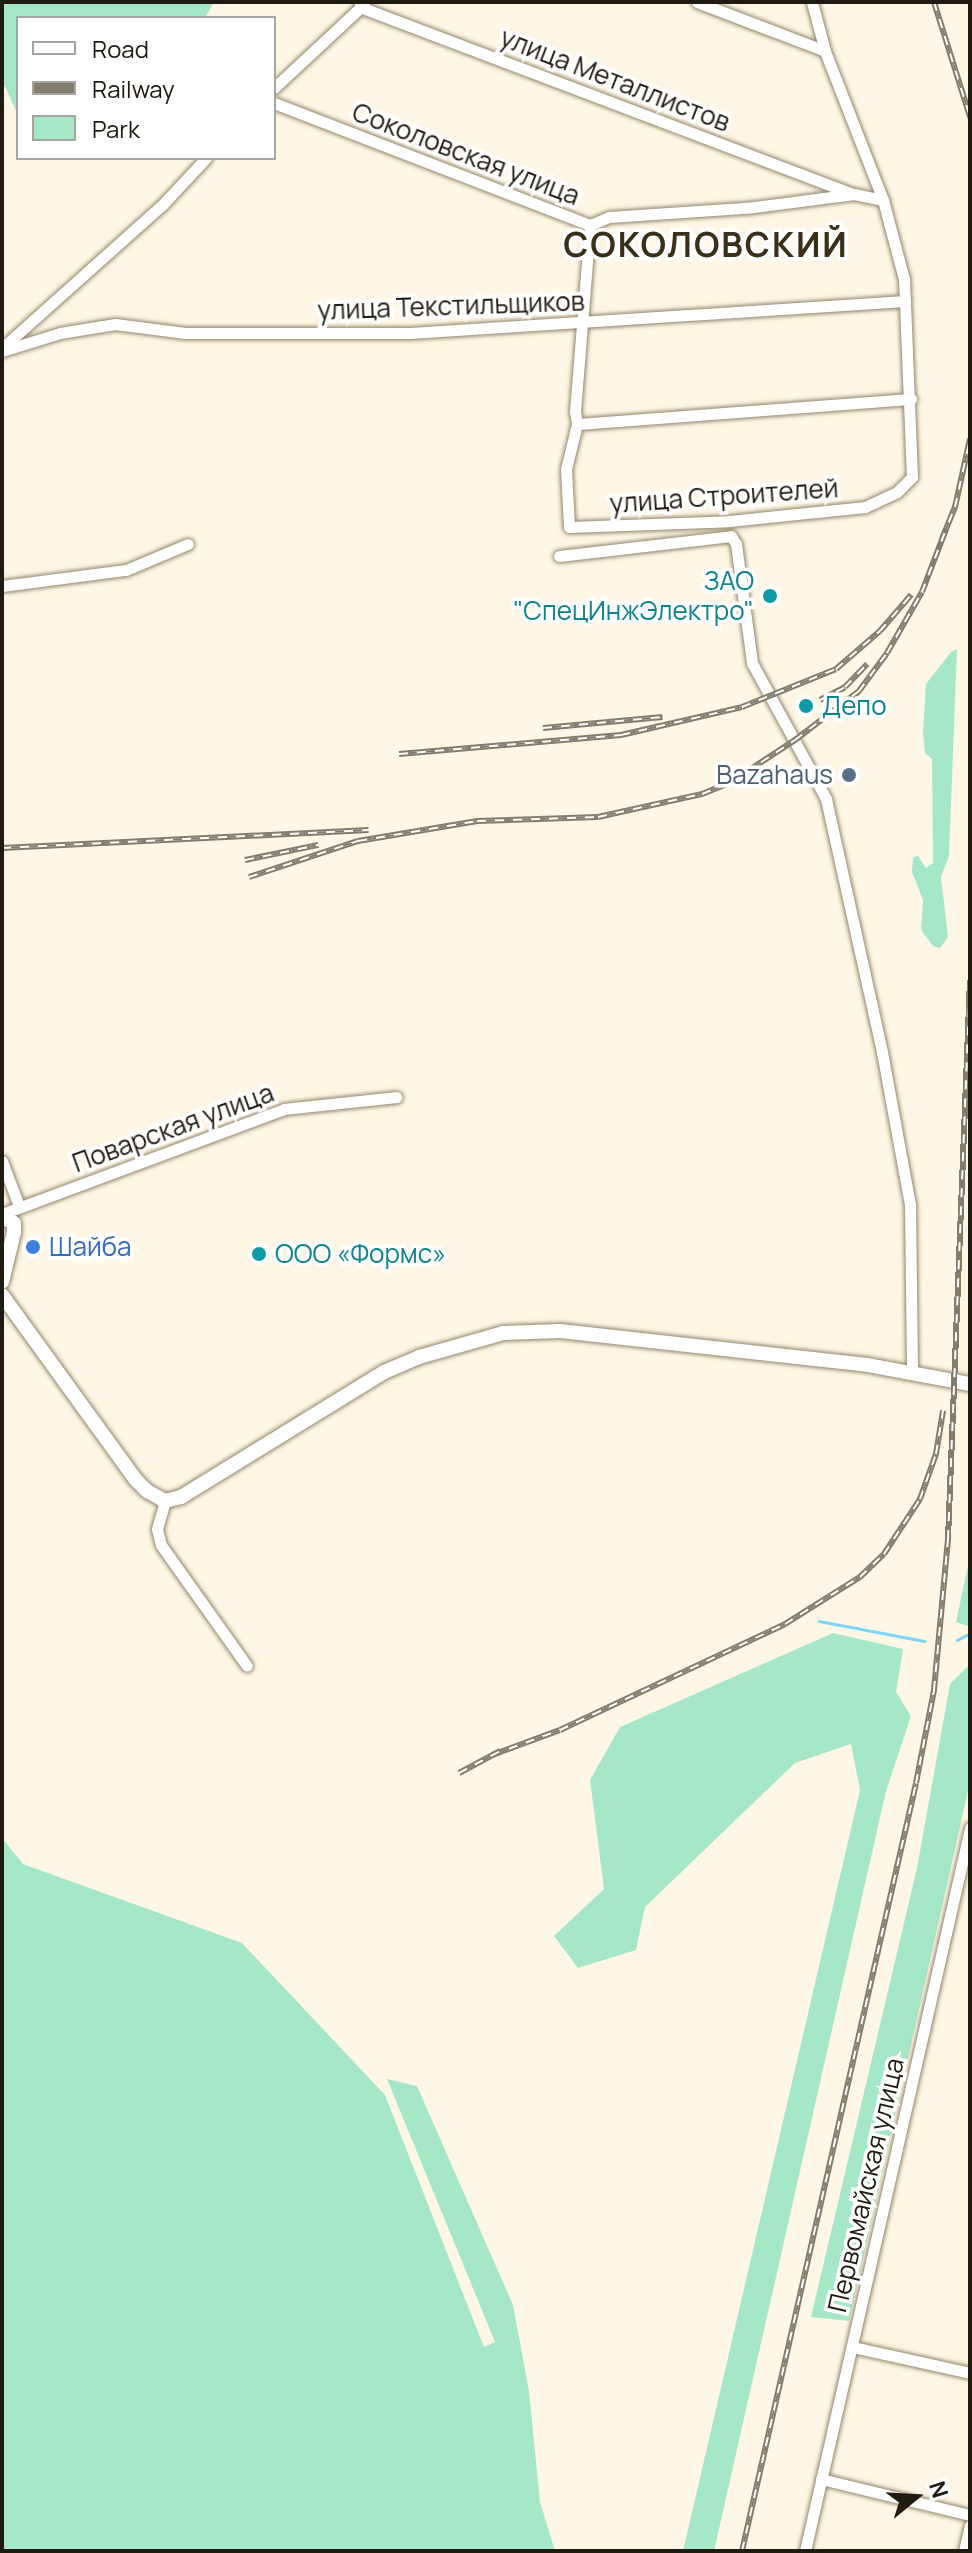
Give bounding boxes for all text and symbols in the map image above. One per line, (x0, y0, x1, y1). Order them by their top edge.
legend (16, 16, 276, 160)
street label: улица Металлистов (496, 22, 734, 138)
text: Road (92, 32, 149, 65)
text: Railway (92, 72, 175, 105)
street label: Соколовская улица (348, 96, 584, 212)
text: Park (92, 112, 140, 145)
district label: СОКОЛОВСКИЙ (563, 225, 849, 265)
street label: улица Текстильщиков (317, 286, 585, 326)
street label: улица Строителей (609, 472, 839, 520)
place label: ЗАО "СпецИнжЭлектро" (513, 565, 754, 626)
marker: ЗАО "СпецИнжЭлектро" (761, 587, 779, 605)
place label: Депо (822, 690, 887, 722)
marker: Депо (797, 697, 815, 715)
place label: Bazahaus (716, 759, 833, 791)
marker: Bazahaus (840, 766, 858, 784)
street label: Поварская улица (68, 1077, 278, 1179)
place label: Шайба (49, 1231, 131, 1263)
marker: Шайба (24, 1238, 42, 1256)
place label: ООО «Формс» (275, 1238, 446, 1270)
marker: ООО «Формс» (250, 1245, 268, 1263)
street label: Первомайская улица (822, 2055, 910, 2315)
north arrow (876, 2457, 956, 2537)
text: N (922, 2477, 956, 2502)

